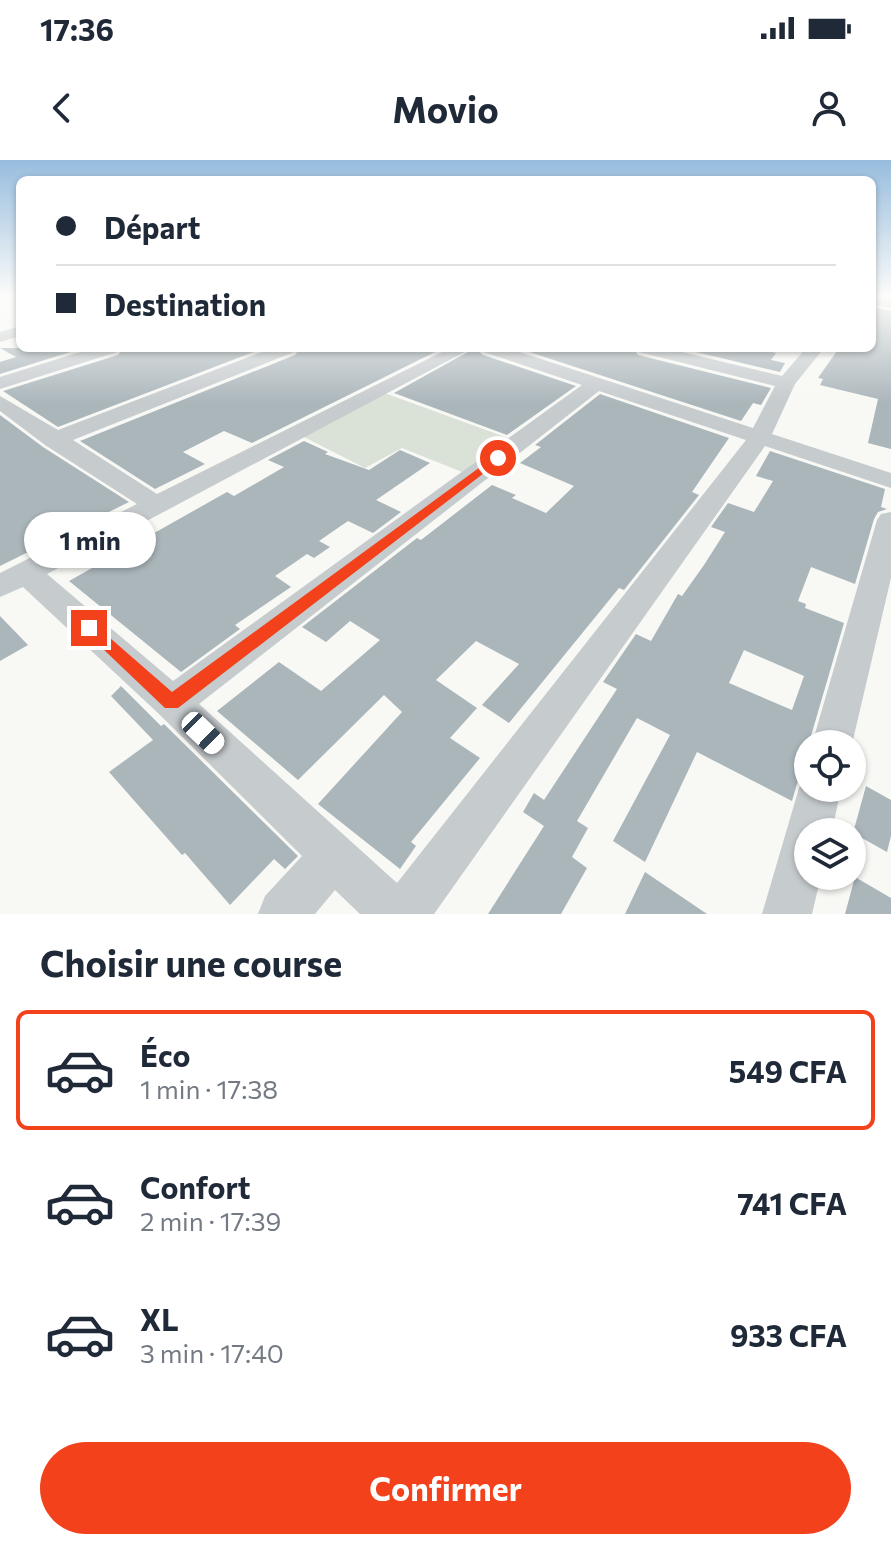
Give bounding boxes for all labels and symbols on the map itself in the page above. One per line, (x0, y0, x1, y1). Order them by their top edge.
route start (480, 440, 516, 476)
callout: 1 min (23, 512, 155, 568)
route end (71, 610, 107, 646)
car (177, 708, 229, 758)

